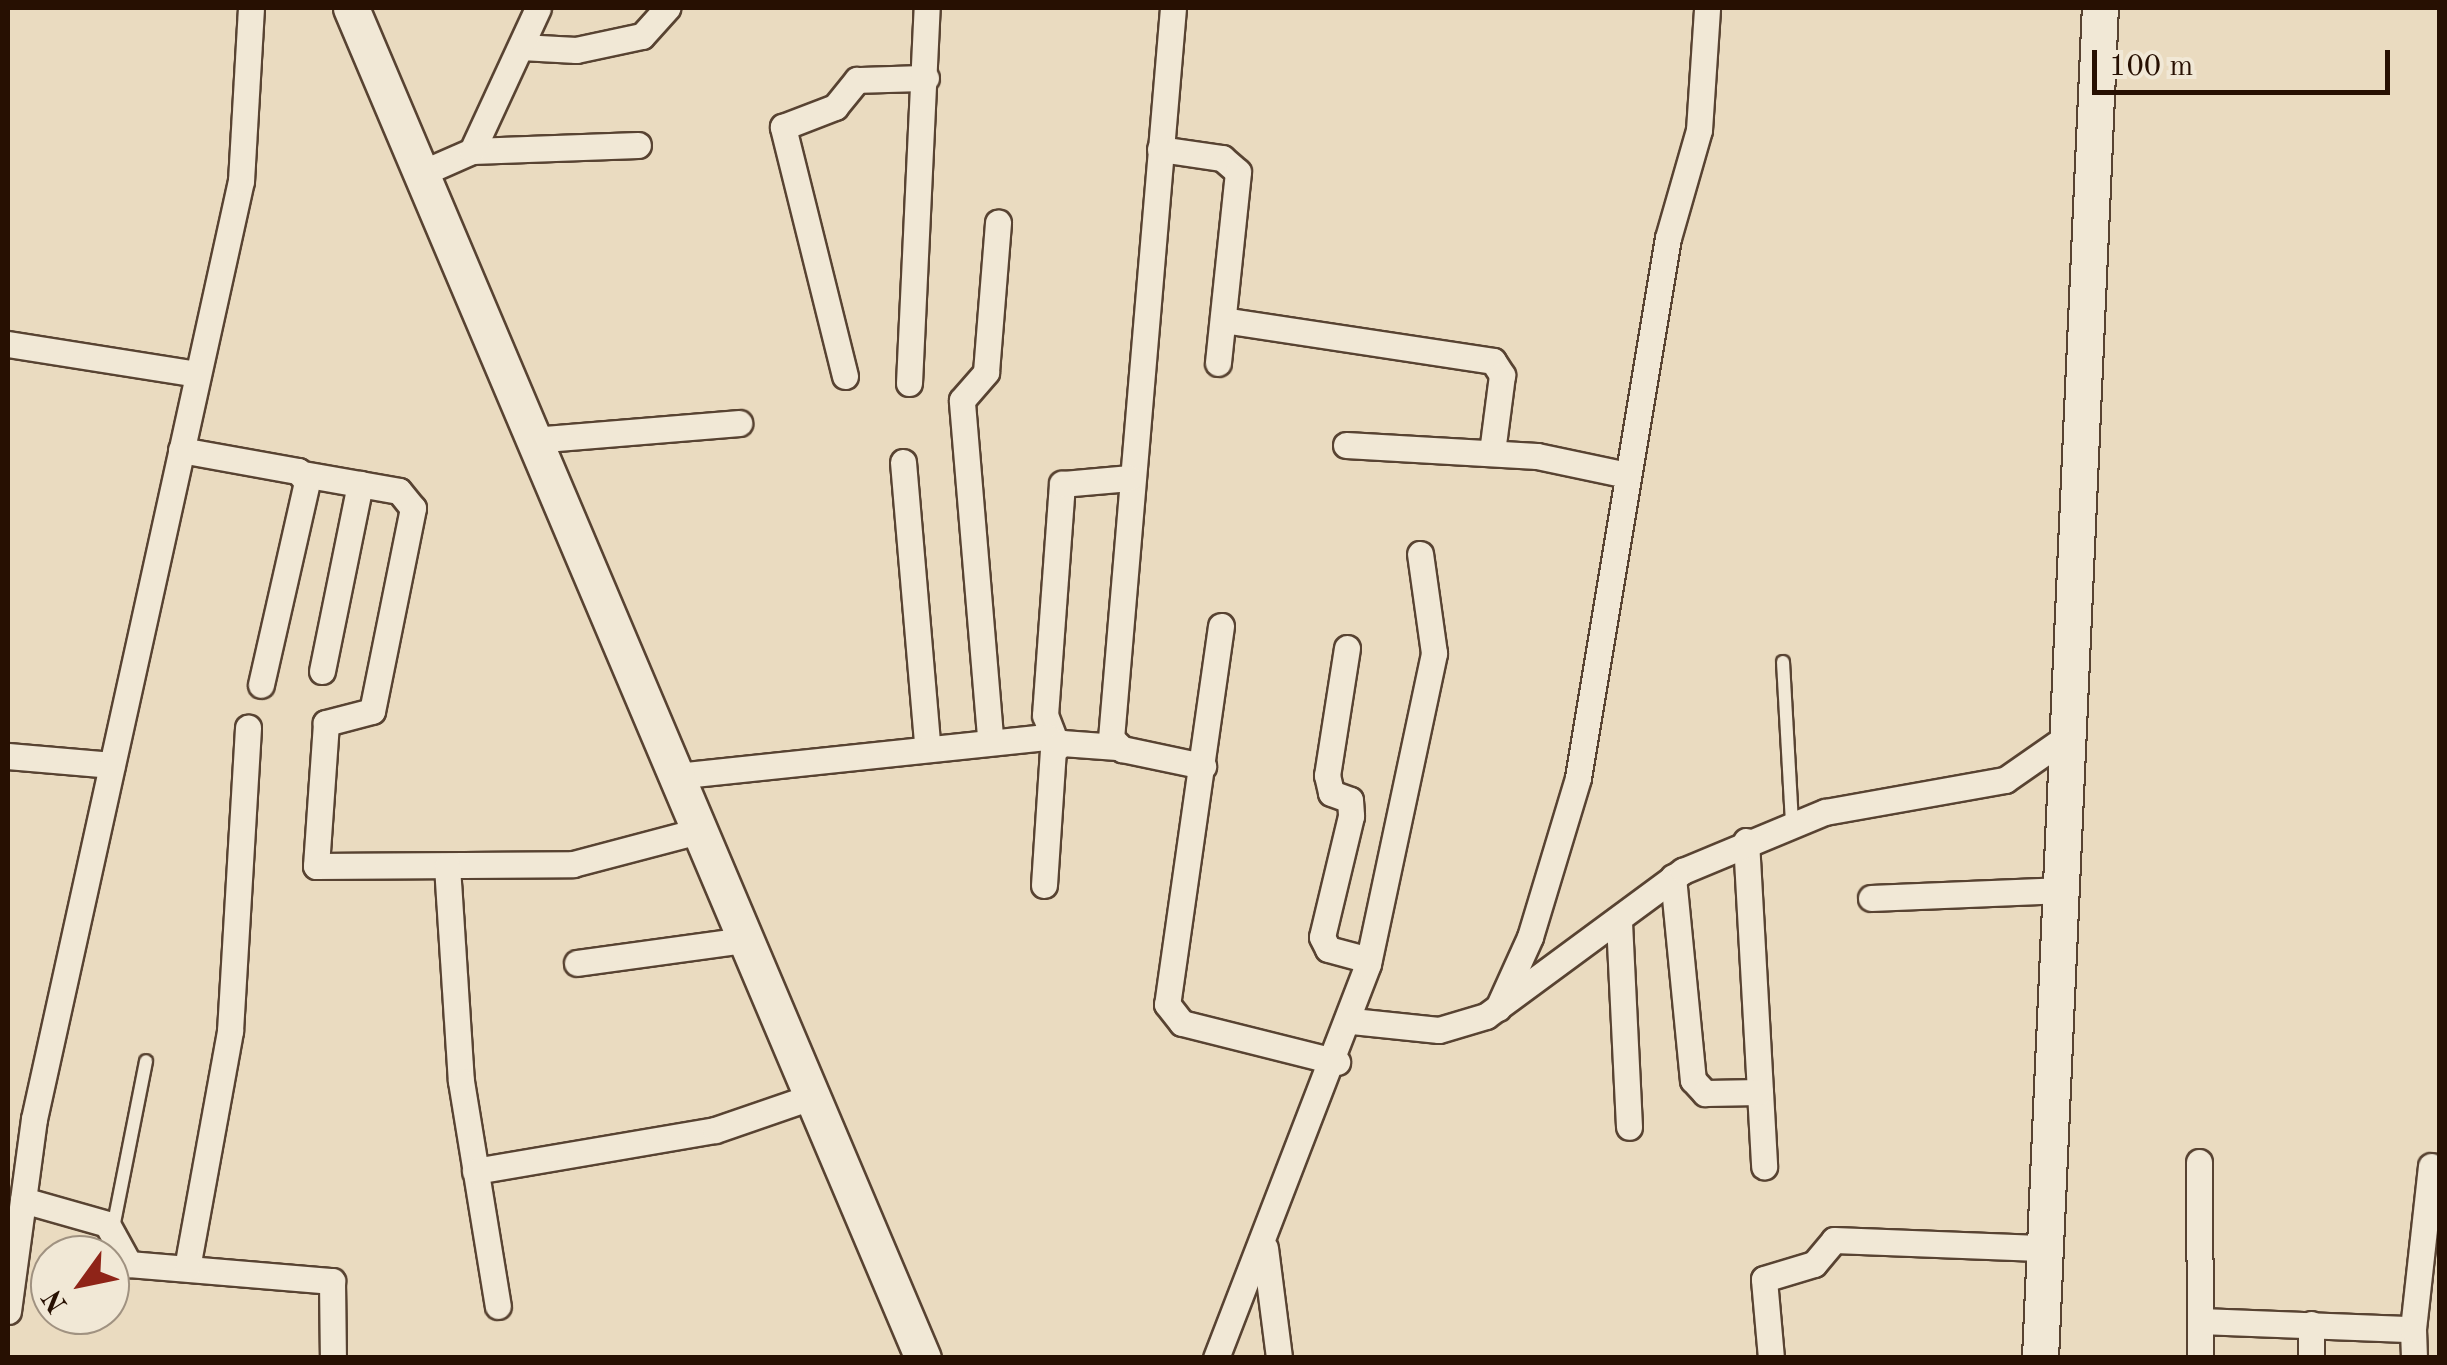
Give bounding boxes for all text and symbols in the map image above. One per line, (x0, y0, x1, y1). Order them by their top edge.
scale bar (2097, 30, 2394, 92)
text: 100 m (2109, 52, 2193, 82)
north arrow (30, 1235, 130, 1335)
text: N (39, 1284, 74, 1317)

